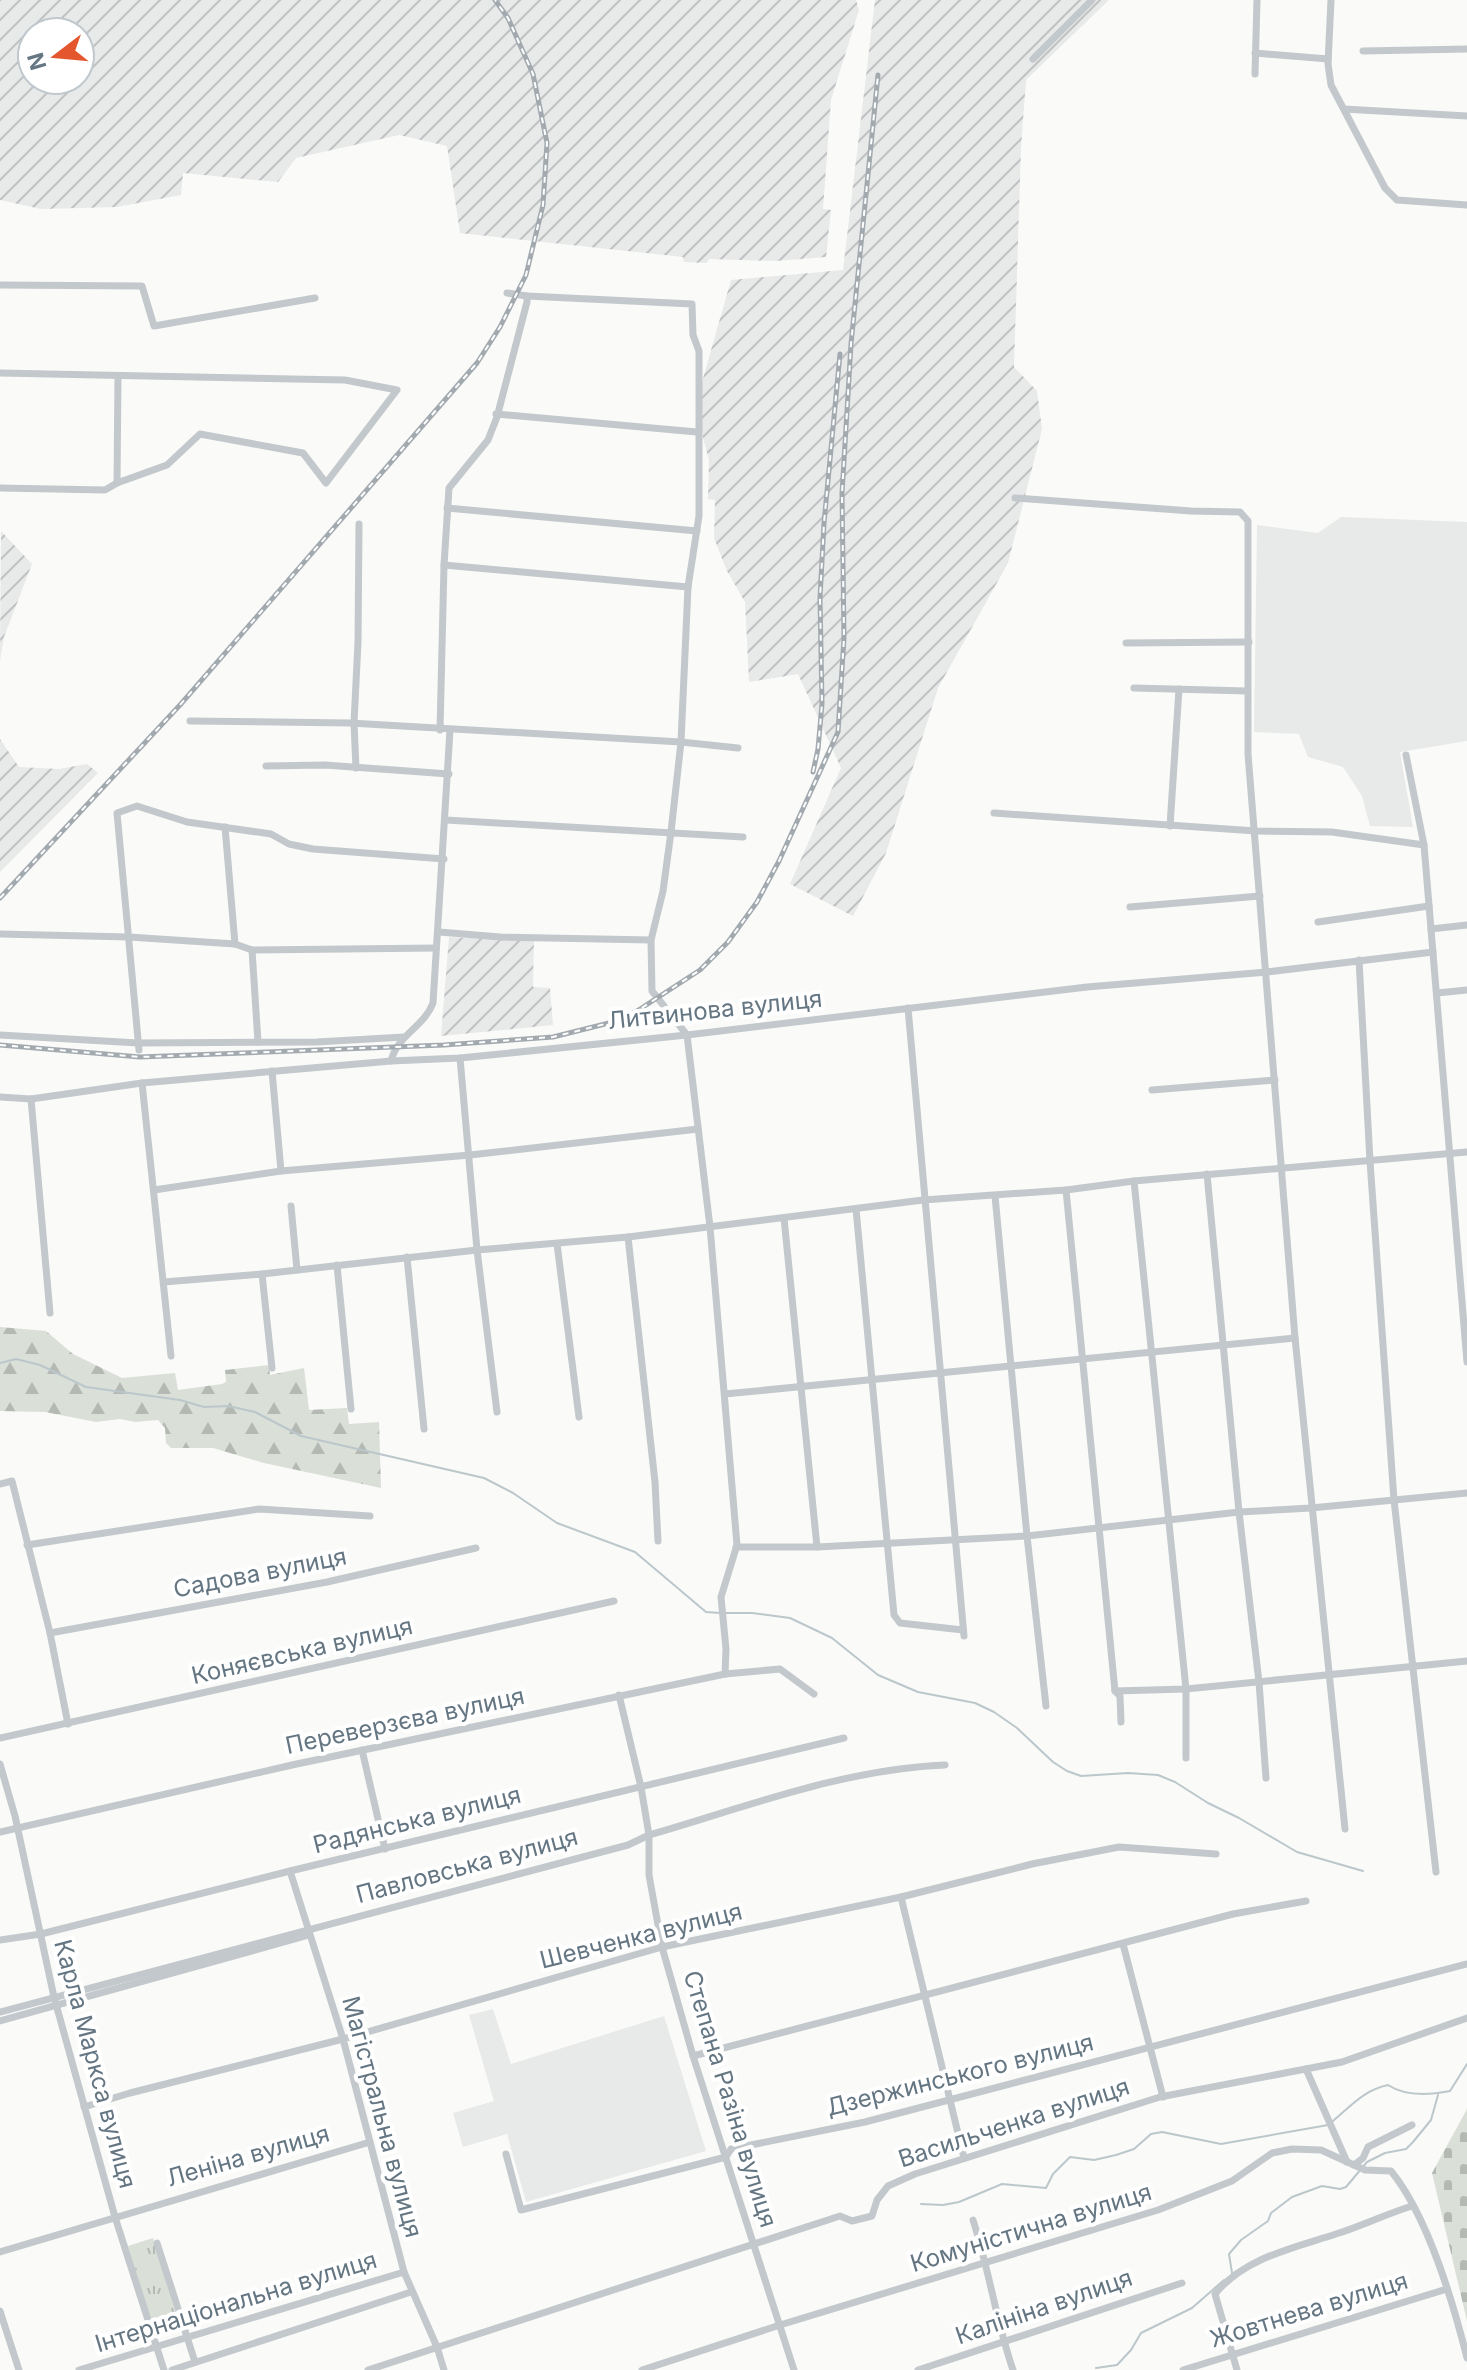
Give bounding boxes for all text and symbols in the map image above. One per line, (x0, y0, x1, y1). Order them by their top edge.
north arrow (16, 16, 96, 96)
text: N (22, 50, 52, 73)
street label: Литвинова вулиця (606, 984, 824, 1035)
street label: Садова вулиця (171, 1541, 349, 1604)
street label: Коняєвська вулиця (188, 1611, 415, 1690)
street label: Переверзєва вулиця (283, 1681, 527, 1760)
street label: Радянська вулиця (310, 1780, 524, 1859)
street label: Павловська вулиця (353, 1822, 581, 1909)
street label: Шевченка вулиця (537, 1896, 745, 1975)
street label: Карла Маркса вулиця (48, 1936, 143, 2191)
street label: Степана Разіна вулиця (678, 1967, 783, 2231)
street label: Магістральна вулиця (336, 1993, 429, 2241)
street label: Дзержинського вулиця (823, 2027, 1096, 2122)
street label: Васильченка вулиця (895, 2071, 1133, 2174)
street label: Леніна вулиця (163, 2118, 333, 2193)
street label: Комуністична вулиця (907, 2177, 1155, 2278)
street label: Інтернаціональна вулиця (91, 2245, 380, 2358)
street label: Калініна вулиця (952, 2263, 1136, 2350)
street label: Жовтнева вулиця (1206, 2266, 1411, 2353)

